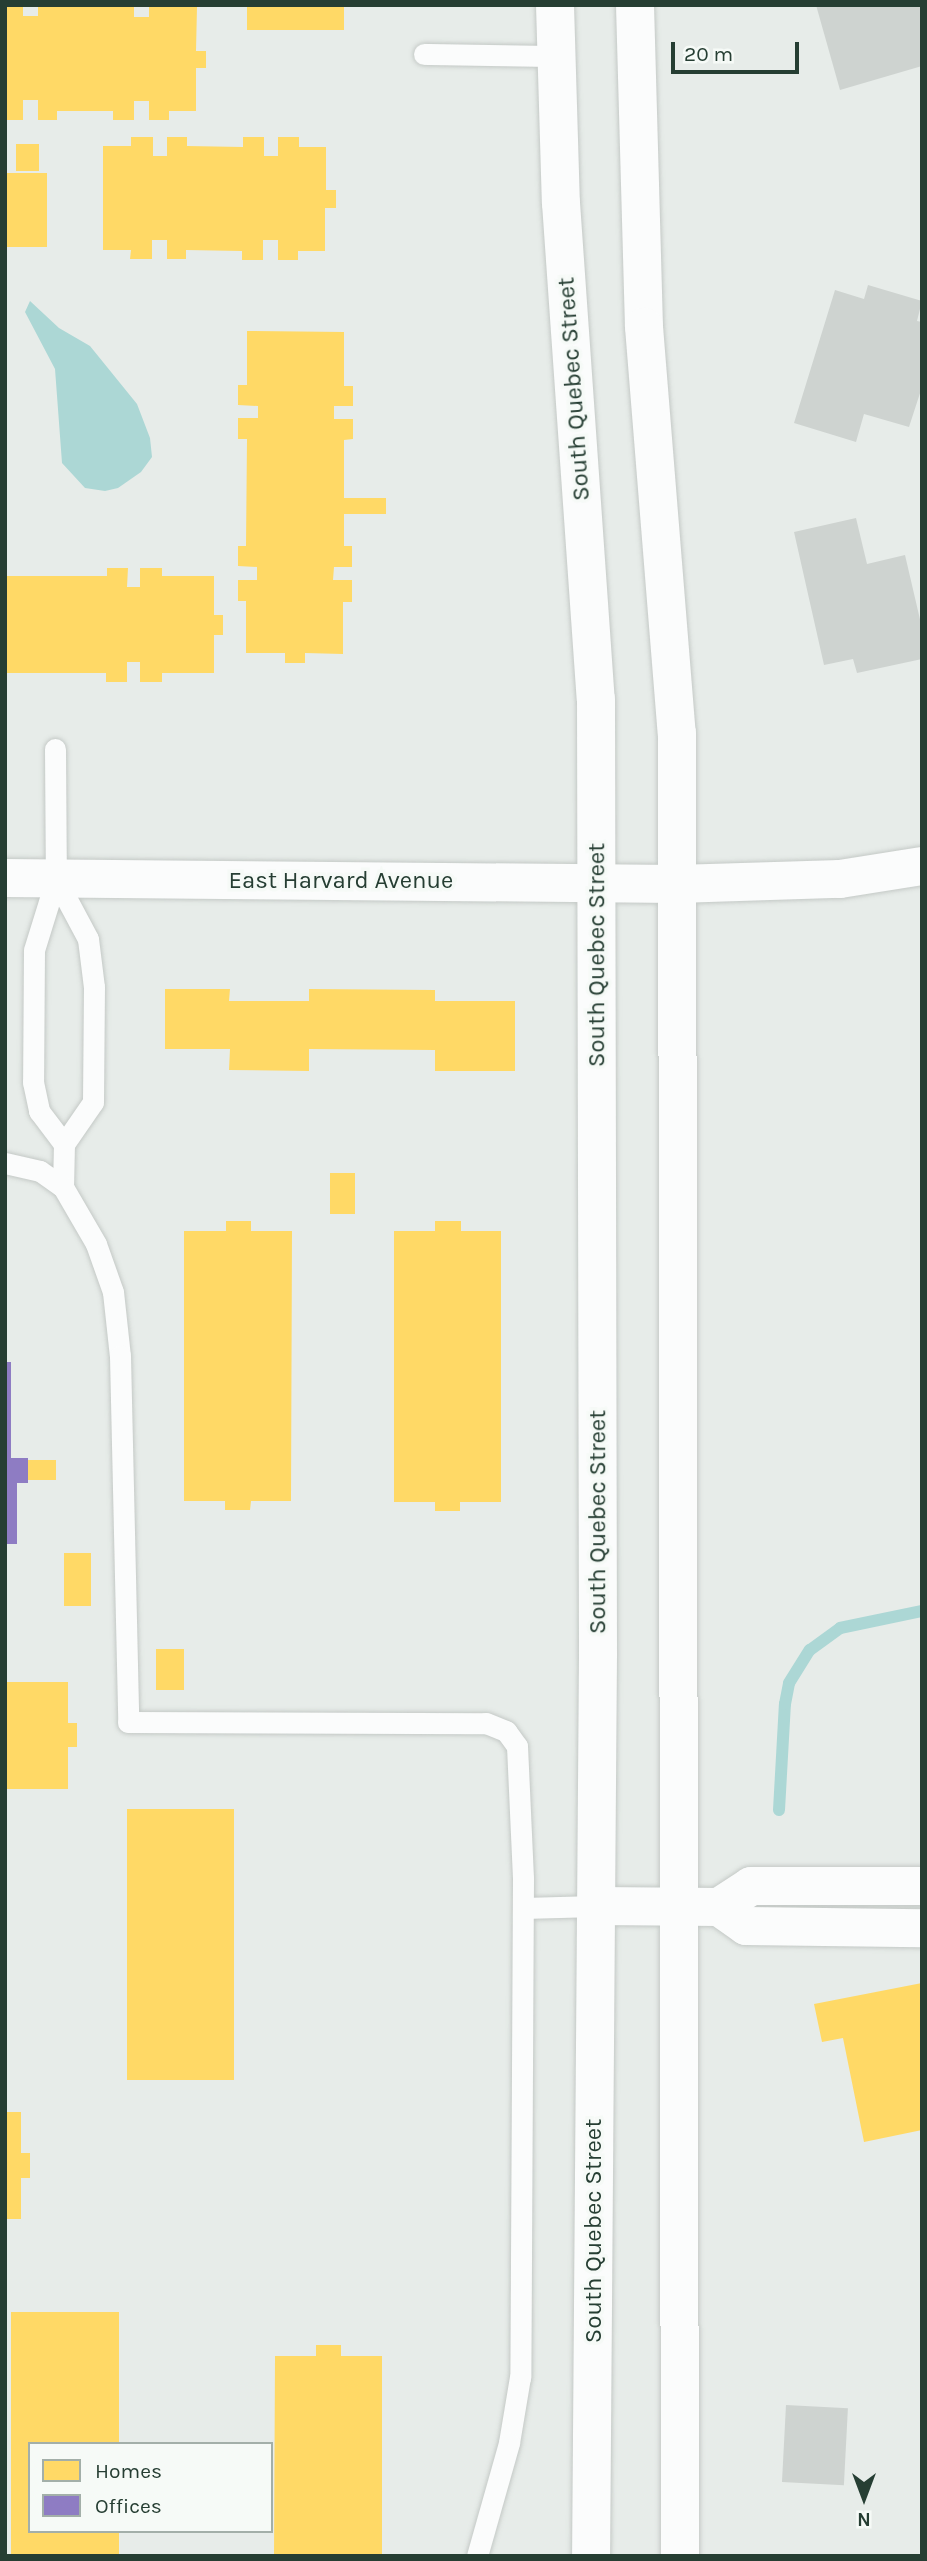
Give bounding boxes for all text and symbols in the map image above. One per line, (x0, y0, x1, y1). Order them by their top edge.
scale bar (675, 28, 803, 72)
text: 20 m (684, 42, 733, 66)
street label: South Quebec Street (552, 276, 596, 502)
street label: South Quebec Street (583, 843, 611, 1067)
street label: East Harvard Avenue (229, 867, 453, 895)
street label: South Quebec Street (584, 1410, 612, 1634)
street label: South Quebec Street (580, 2119, 608, 2343)
legend (28, 2442, 273, 2533)
text: Homes (95, 2459, 162, 2483)
north arrow (829, 2463, 899, 2533)
text: Offices (95, 2494, 162, 2518)
text: N (857, 2508, 871, 2530)

